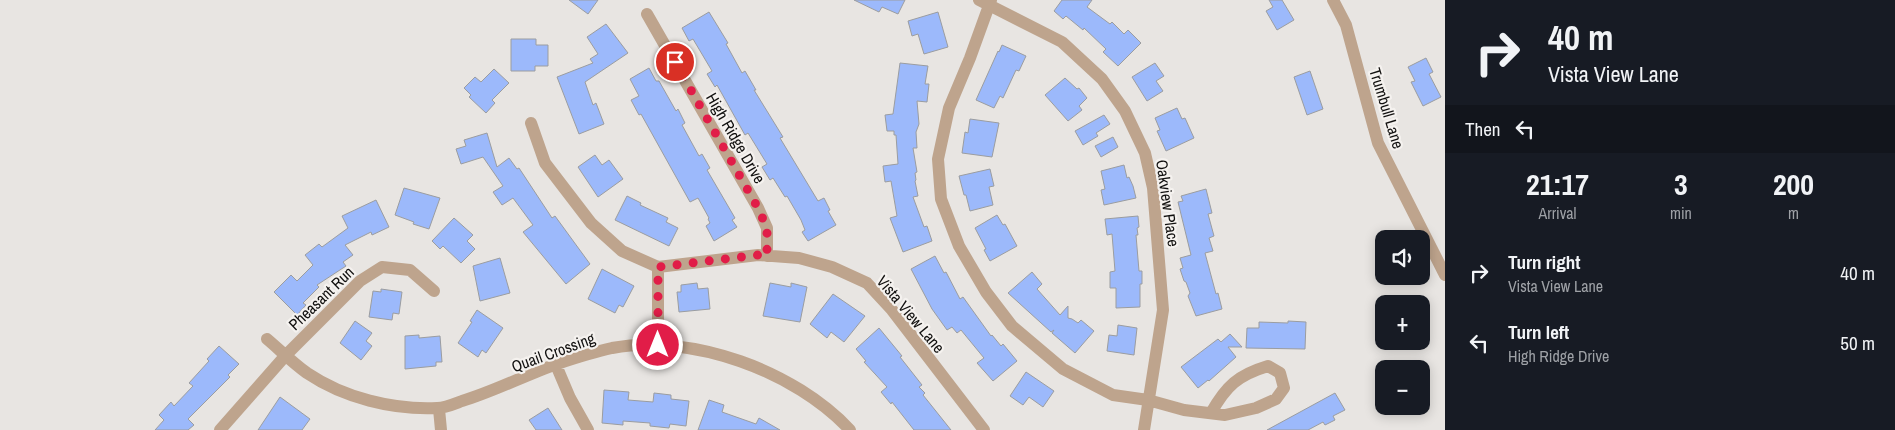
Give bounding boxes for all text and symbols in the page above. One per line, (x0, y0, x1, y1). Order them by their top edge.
text: 40 m (1548, 14, 1613, 61)
icon: right (1465, 20, 1530, 85)
pin (654, 41, 696, 83)
icon: arrive (661, 48, 689, 76)
text: Vista View Lane (1548, 59, 1679, 89)
street label: Trumbull Lane (1364, 65, 1410, 151)
street label: High Ridge Drive (701, 89, 771, 187)
icon: left (1511, 115, 1539, 143)
text: Then (1465, 116, 1501, 142)
street label: Oakview Place (1151, 158, 1185, 248)
text: 21:17 (1526, 164, 1589, 204)
text: 3 (1674, 164, 1688, 204)
text: 200 (1773, 164, 1814, 204)
text: Arrival (1539, 202, 1576, 224)
text: min (1670, 202, 1692, 224)
text: m (1788, 202, 1799, 224)
map controls (1375, 230, 1430, 415)
button: sound (1375, 230, 1430, 285)
text: Turn right (1508, 249, 1580, 275)
icon: right (1465, 259, 1493, 287)
text: 40 m (1840, 260, 1875, 286)
street label: Pheasant Run (283, 261, 359, 335)
street label: Vista View Lane (872, 271, 950, 357)
text: Vista View Lane (1508, 275, 1603, 297)
button: + (1375, 295, 1430, 350)
position arrow (631, 318, 683, 370)
text: Turn left (1508, 319, 1569, 345)
street label: Quail Crossing (508, 326, 599, 377)
icon: left (1465, 329, 1493, 357)
text: 50 m (1840, 330, 1875, 356)
text: High Ridge Drive (1508, 345, 1609, 367)
button: − (1375, 360, 1430, 415)

